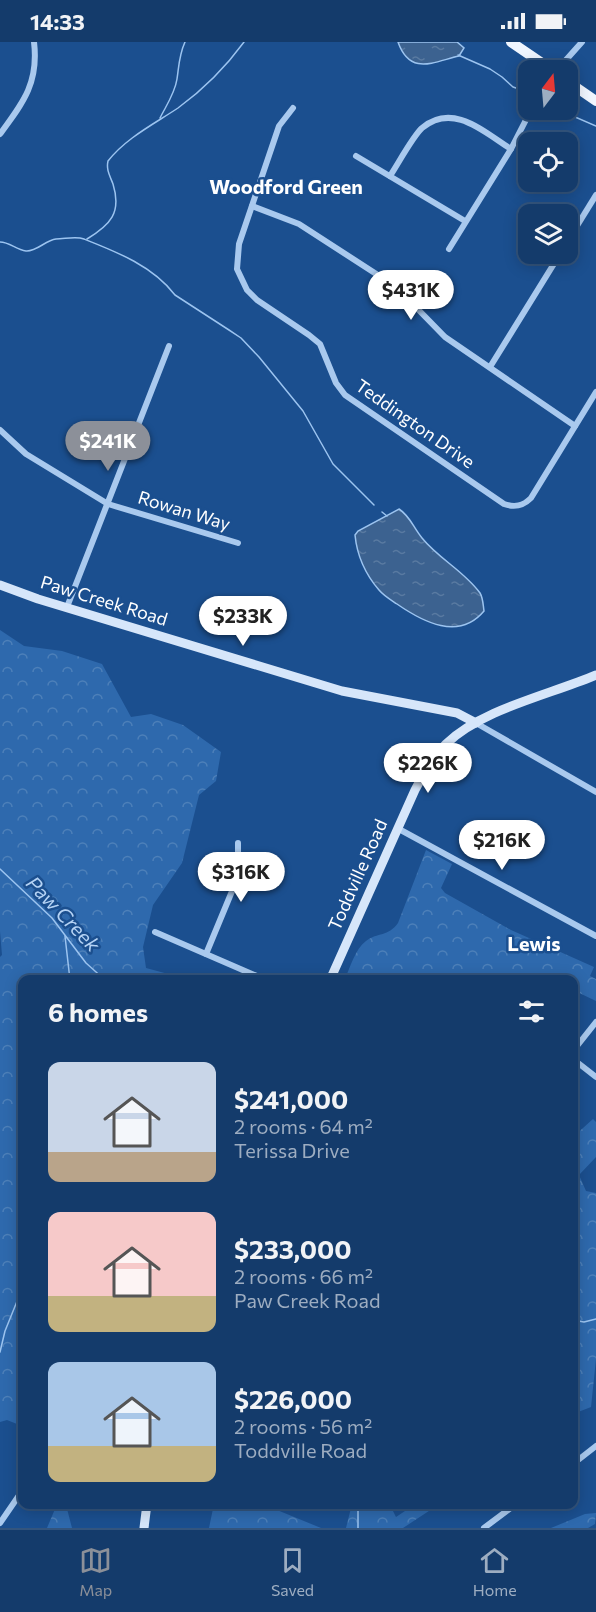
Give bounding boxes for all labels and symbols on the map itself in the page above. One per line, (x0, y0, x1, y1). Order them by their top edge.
north arrow (518, 60, 578, 120)
district label: Woodford Green (209, 174, 363, 198)
pin: $431K (369, 270, 453, 321)
street label: Teddington Drive (352, 374, 479, 472)
pin: $241K (66, 421, 150, 472)
street label: Rowan Way (136, 486, 233, 534)
street label: Paw Creek Road (38, 570, 171, 630)
pin: $233K (201, 596, 285, 647)
pin: $226K (386, 743, 470, 794)
street label: Toddville Road (323, 815, 391, 934)
pin: $216K (460, 820, 544, 871)
pin: $316K (199, 852, 283, 903)
water label: Paw Creek (22, 871, 106, 957)
district label: Lewis (507, 931, 561, 955)

